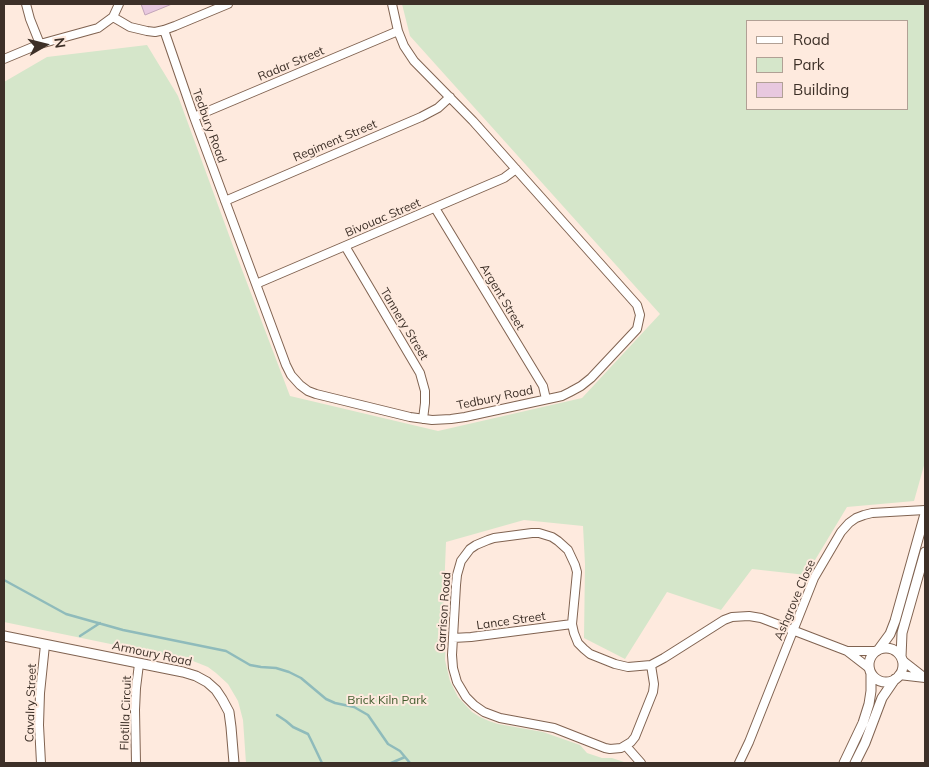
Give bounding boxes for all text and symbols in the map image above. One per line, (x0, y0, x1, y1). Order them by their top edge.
north arrow (20, 20, 70, 70)
legend (746, 20, 909, 110)
text: Road (793, 30, 830, 49)
text: N (50, 36, 70, 49)
street label: Radar Street (256, 44, 326, 84)
text: Park (793, 55, 825, 74)
text: Building (793, 80, 849, 99)
street label: Tedbury Road (189, 87, 229, 165)
street label: Regiment Street (291, 117, 379, 165)
street label: Bivouac Street (343, 196, 423, 240)
street label: Argent Street (477, 261, 527, 333)
street label: Tannery Street (377, 285, 431, 363)
street label: Tedbury Road (455, 383, 535, 413)
street label: Ashgrove Close (772, 557, 818, 643)
street label: Garrison Road (434, 572, 454, 652)
street label: Lance Street (476, 609, 546, 633)
street label: Armoury Road (111, 639, 193, 669)
street label: Cavalry Street (22, 663, 40, 743)
street label: Flotilla Circuit (117, 675, 135, 751)
park label: Brick Kiln Park (347, 693, 427, 707)

